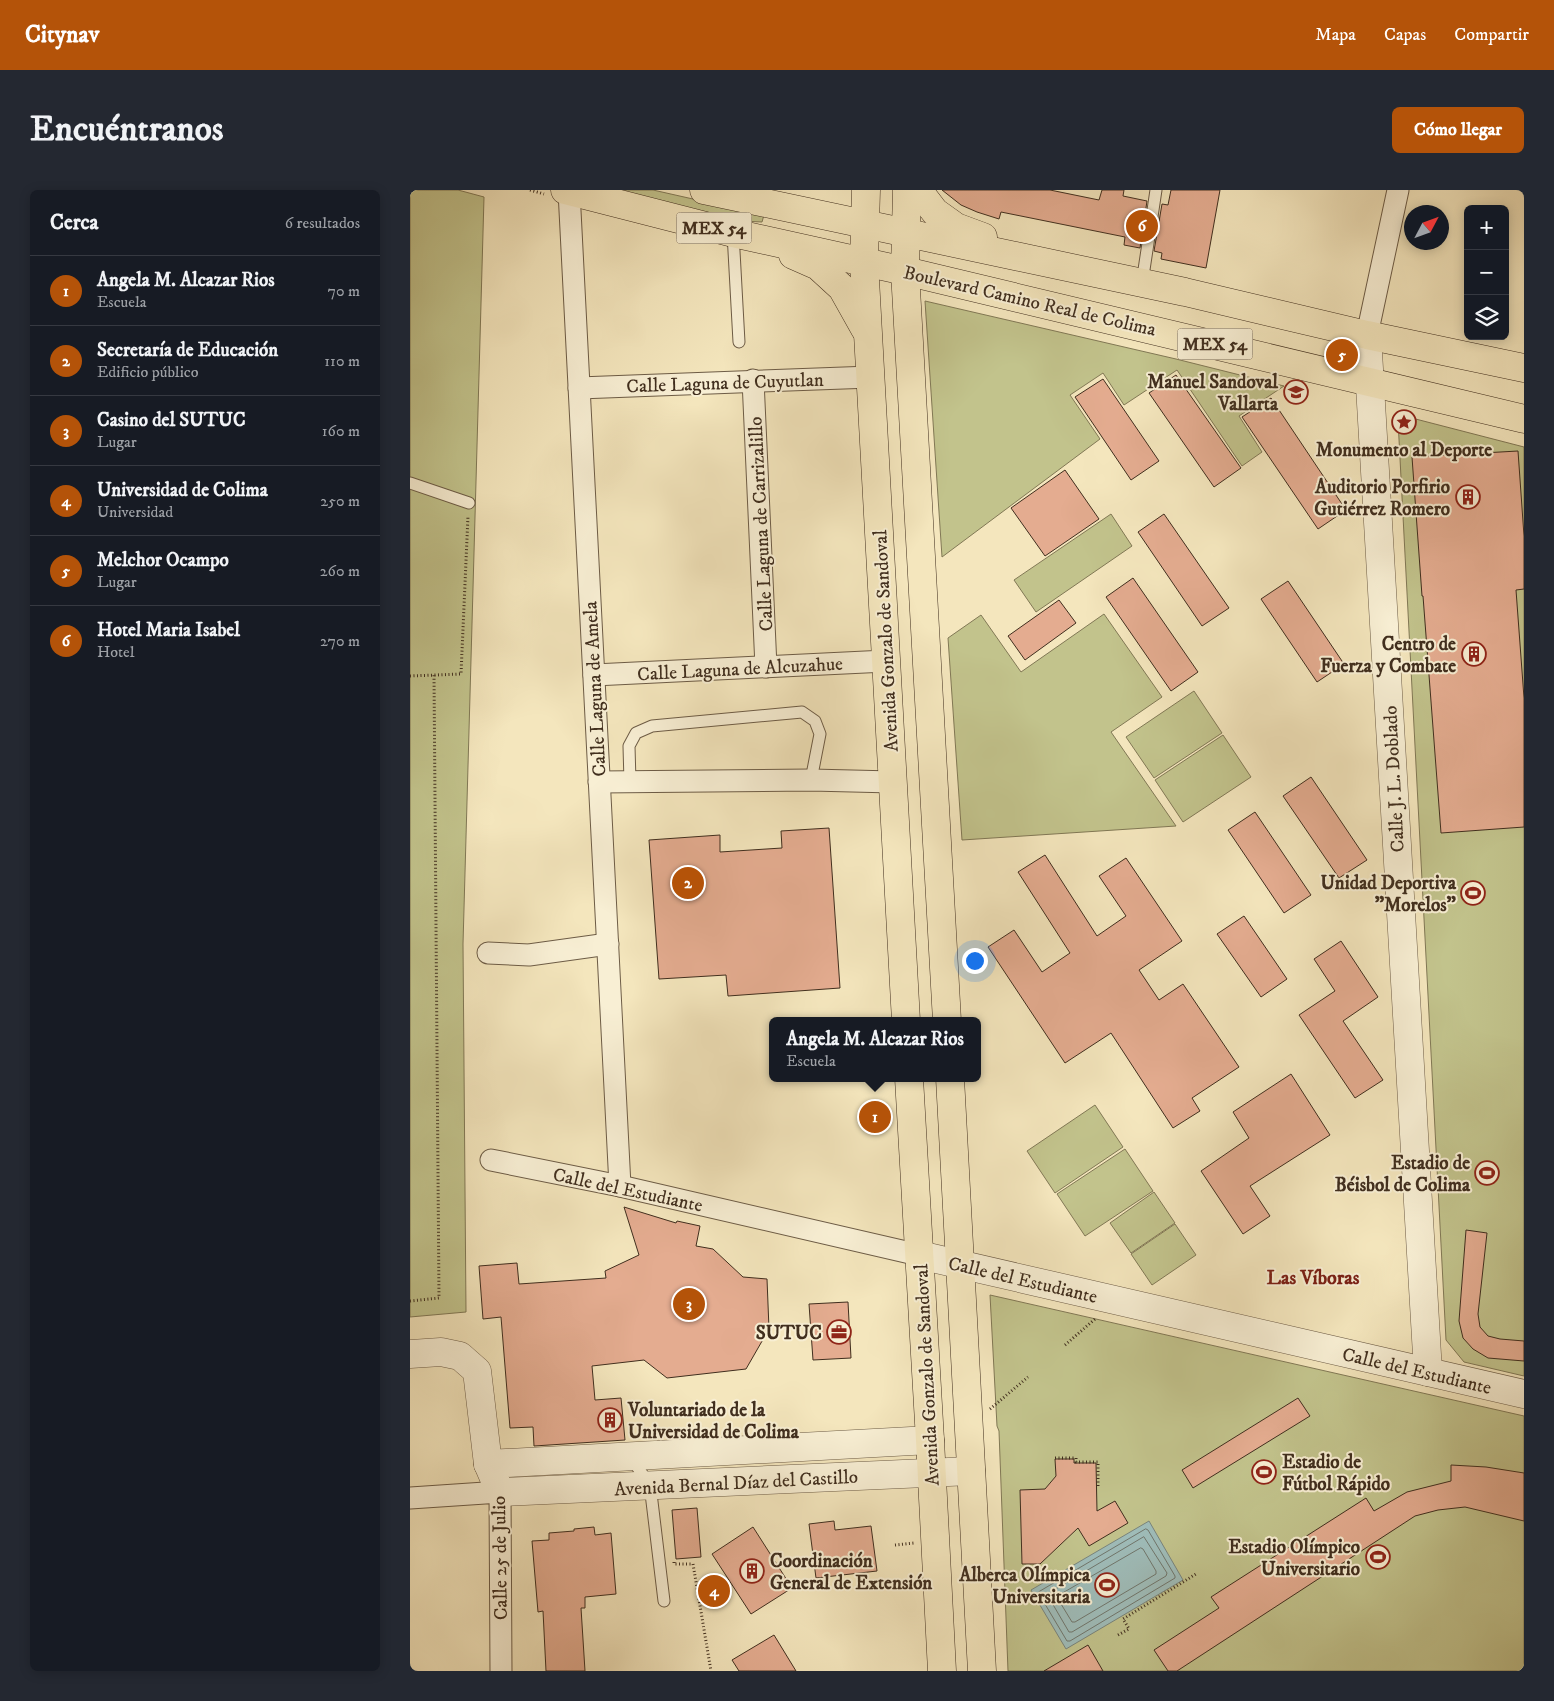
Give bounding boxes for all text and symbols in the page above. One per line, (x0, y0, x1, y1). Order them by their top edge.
text: Citynav (25, 20, 99, 50)
text: Mapa (1315, 24, 1356, 46)
text: Capas (1384, 24, 1426, 46)
text: Compartir (1454, 24, 1529, 46)
button: Cómo llegar (1392, 107, 1524, 153)
text: Encuéntranos (30, 108, 224, 152)
north arrow (1404, 205, 1449, 250)
map controls (1464, 205, 1509, 340)
button: + (1464, 205, 1509, 250)
pin: 6 (1126, 207, 1158, 245)
text: Cerca (50, 210, 98, 236)
road number: MEX 54 (676, 212, 752, 244)
text: 6 resultados (285, 213, 360, 233)
button: − (1464, 250, 1509, 295)
street label: Boulevard Camino Real de Colima (901, 261, 1158, 342)
text: Angela M. Alcazar Rios (97, 269, 275, 292)
text: 1 (63, 281, 69, 301)
text: 70 m (328, 281, 360, 301)
text: Escuela (97, 292, 147, 312)
button: layers (1464, 295, 1509, 340)
road number: MEX 54 (1178, 328, 1252, 360)
pin: 5 (1326, 336, 1358, 374)
text: Secretaría de Educación (97, 339, 278, 362)
text: 2 (62, 351, 70, 371)
text: 110 m (324, 351, 360, 371)
text: Edificio público (97, 362, 198, 382)
street label: Calle Laguna de Cuyutlan (626, 369, 824, 398)
place label: Manuel Sandoval Vallarta (1147, 371, 1279, 416)
school or university icon: Manuel Sandoval Vallarta (1283, 379, 1309, 405)
text: Casino del SUTUC (97, 409, 246, 432)
place icon: Monumento al Deporte (1391, 409, 1417, 435)
street label: Calle Laguna de Carrizalillo (744, 416, 779, 632)
text: 3 (63, 421, 69, 441)
text: 160 m (322, 421, 360, 441)
text: Lugar (97, 432, 137, 452)
place label: Monumento al Deporte (1316, 439, 1492, 462)
place label: Auditorio Porfirio Gutiérrez Romero (1314, 476, 1450, 521)
text: Universidad de Colima (97, 479, 268, 502)
building icon: Auditorio Porfirio Gutiérrez Romero (1455, 484, 1481, 510)
text: 4 (61, 491, 71, 511)
text: 250 m (320, 491, 360, 511)
text: Universidad (97, 502, 173, 522)
street label: Avenida Gonzalo de Sandoval (869, 529, 904, 753)
text: Melchor Ocampo (97, 549, 229, 572)
text: 5 (62, 561, 70, 581)
text: 260 m (320, 561, 360, 581)
text: Lugar (97, 572, 137, 592)
street label: Calle Laguna de Amela (579, 601, 612, 777)
text: Hotel Maria Isabel (97, 619, 240, 642)
text: 6 (62, 631, 70, 651)
text: 270 m (320, 631, 360, 651)
place label: Centro de Fuerza y Combate (1320, 633, 1456, 678)
building icon: Centro de Fuerza y Combate (1461, 641, 1487, 667)
text: Hotel (97, 642, 135, 662)
street label: Calle Laguna de Alcuzahue (637, 653, 844, 686)
street label: Calle J. L. Doblado (1379, 705, 1410, 853)
pin: 2 (672, 864, 704, 902)
place label: Unidad Deportiva "Morelos" (1321, 872, 1457, 917)
sports icon: Unidad Deportiva "Morelos" (1460, 880, 1486, 906)
your location (962, 948, 988, 974)
popup (769, 1017, 981, 1082)
text: Angela M. Alcazar Rios (786, 1028, 964, 1051)
text: Escuela (786, 1051, 836, 1071)
pin: 1 (859, 1098, 891, 1136)
place label: Estadio de Béisbol de Colima (1335, 1152, 1471, 1197)
sports icon: Estadio de Béisbol de Colima (1474, 1160, 1500, 1186)
street label: Calle del Estudiante (551, 1163, 705, 1218)
street label: Calle del Estudiante (946, 1252, 1100, 1309)
street label: Avenida Gonzalo de Sandoval (910, 1263, 945, 1487)
district label: Las Víboras (1267, 1266, 1360, 1291)
pin: 3 (673, 1285, 705, 1323)
office icon: SUTUC (826, 1319, 852, 1345)
place label: SUTUC (756, 1322, 822, 1345)
street label: Calle del Estudiante (1340, 1343, 1494, 1400)
place label: Voluntariado de la Universidad de Colima (627, 1399, 800, 1444)
building icon: Voluntariado de la Universidad de Colima (597, 1407, 623, 1433)
place label: Estadio de Fútbol Rápido (1282, 1451, 1390, 1496)
sports icon: Estadio de Fútbol Rápido (1251, 1459, 1277, 1485)
street label: Avenida Bernal Díaz del Castillo (613, 1466, 859, 1501)
street label: Calle 25 de Julio (488, 1496, 513, 1620)
place label: Estadio Olímpico Universitario (1228, 1536, 1360, 1581)
sports icon: Estadio Olímpico Universitario (1365, 1544, 1391, 1570)
place label: Coordinación General de Extensión (770, 1550, 933, 1595)
building icon: Coordinación General de Extensión (739, 1558, 765, 1584)
place label: Alberca Olímpica Universitaria (958, 1564, 1091, 1609)
pin: 4 (698, 1572, 730, 1610)
sports icon: Alberca Olímpica Universitaria (1094, 1572, 1120, 1598)

